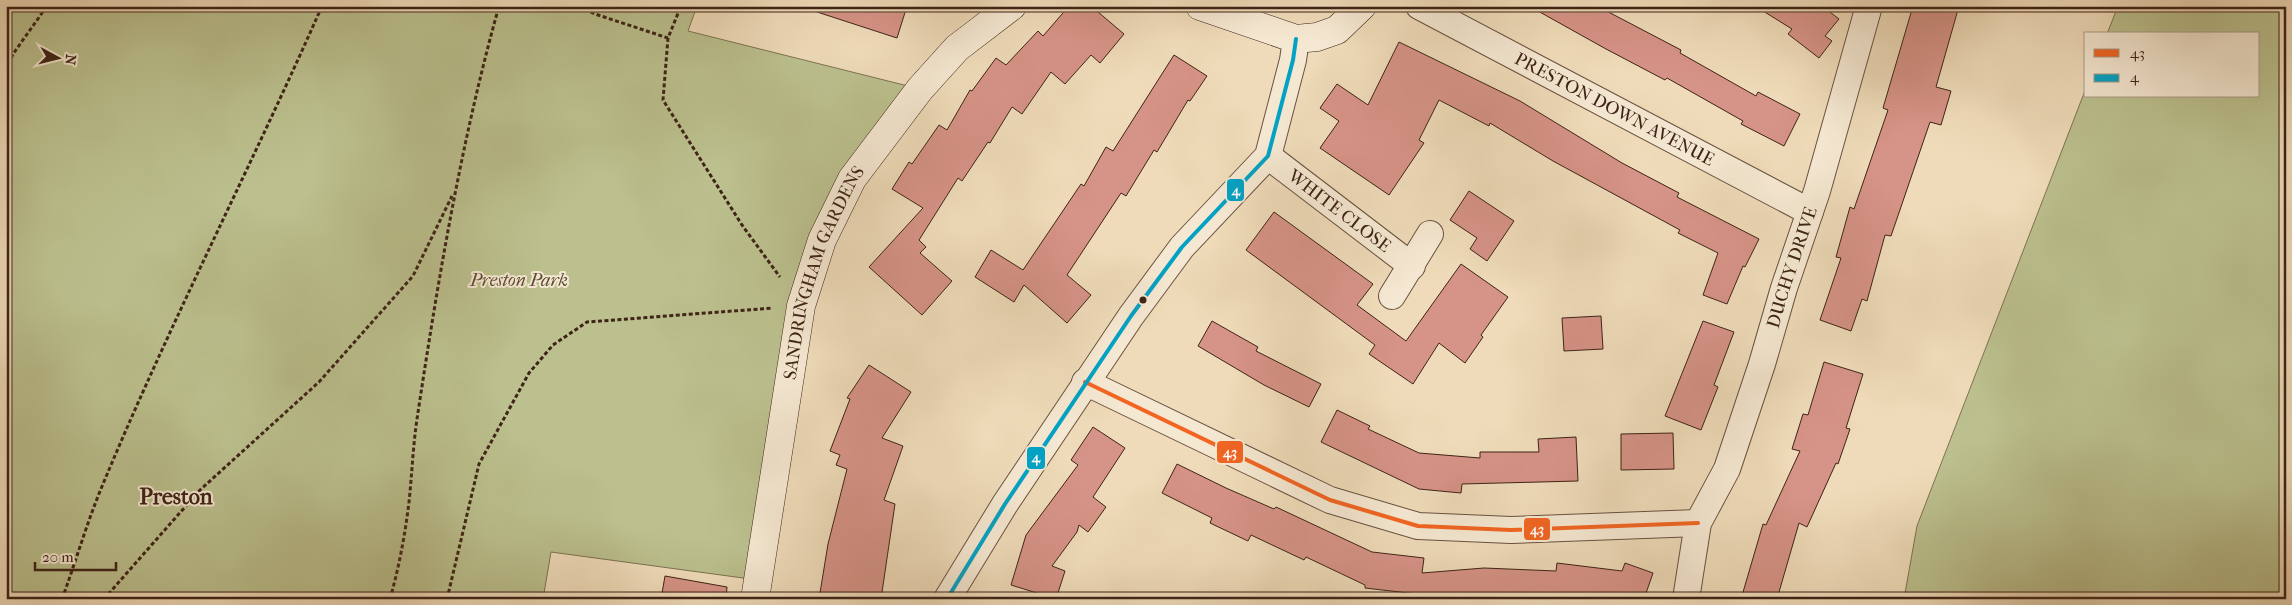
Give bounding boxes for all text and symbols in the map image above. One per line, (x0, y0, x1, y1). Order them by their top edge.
north arrow (32, 32, 82, 82)
legend (2084, 32, 2260, 98)
text: 43 (2130, 44, 2145, 62)
street label: PRESTON DOWN AVENUE (1511, 48, 1718, 170)
text: N (61, 53, 79, 66)
text: 4 (2130, 68, 2140, 86)
street label: SANDRINGHAM GARDENS (779, 162, 869, 381)
street label: WHITE CLOSE (1283, 164, 1395, 256)
line badge: 4 (1226, 178, 1245, 202)
text: 4 (1231, 182, 1241, 199)
street label: DUCHY DRIVE (1762, 204, 1821, 331)
park label: Preston Park (469, 270, 568, 291)
unlabelled marker (1138, 295, 1148, 305)
line badge: 43 (1216, 440, 1244, 464)
text: 43 (1222, 444, 1237, 461)
line badge: 4 (1026, 446, 1046, 470)
text: 4 (1031, 449, 1041, 466)
district label: Preston (139, 484, 213, 510)
line badge: 43 (1523, 517, 1551, 541)
text: 43 (1529, 521, 1544, 538)
scale bar (35, 540, 116, 572)
text: 20 m (42, 548, 74, 566)

